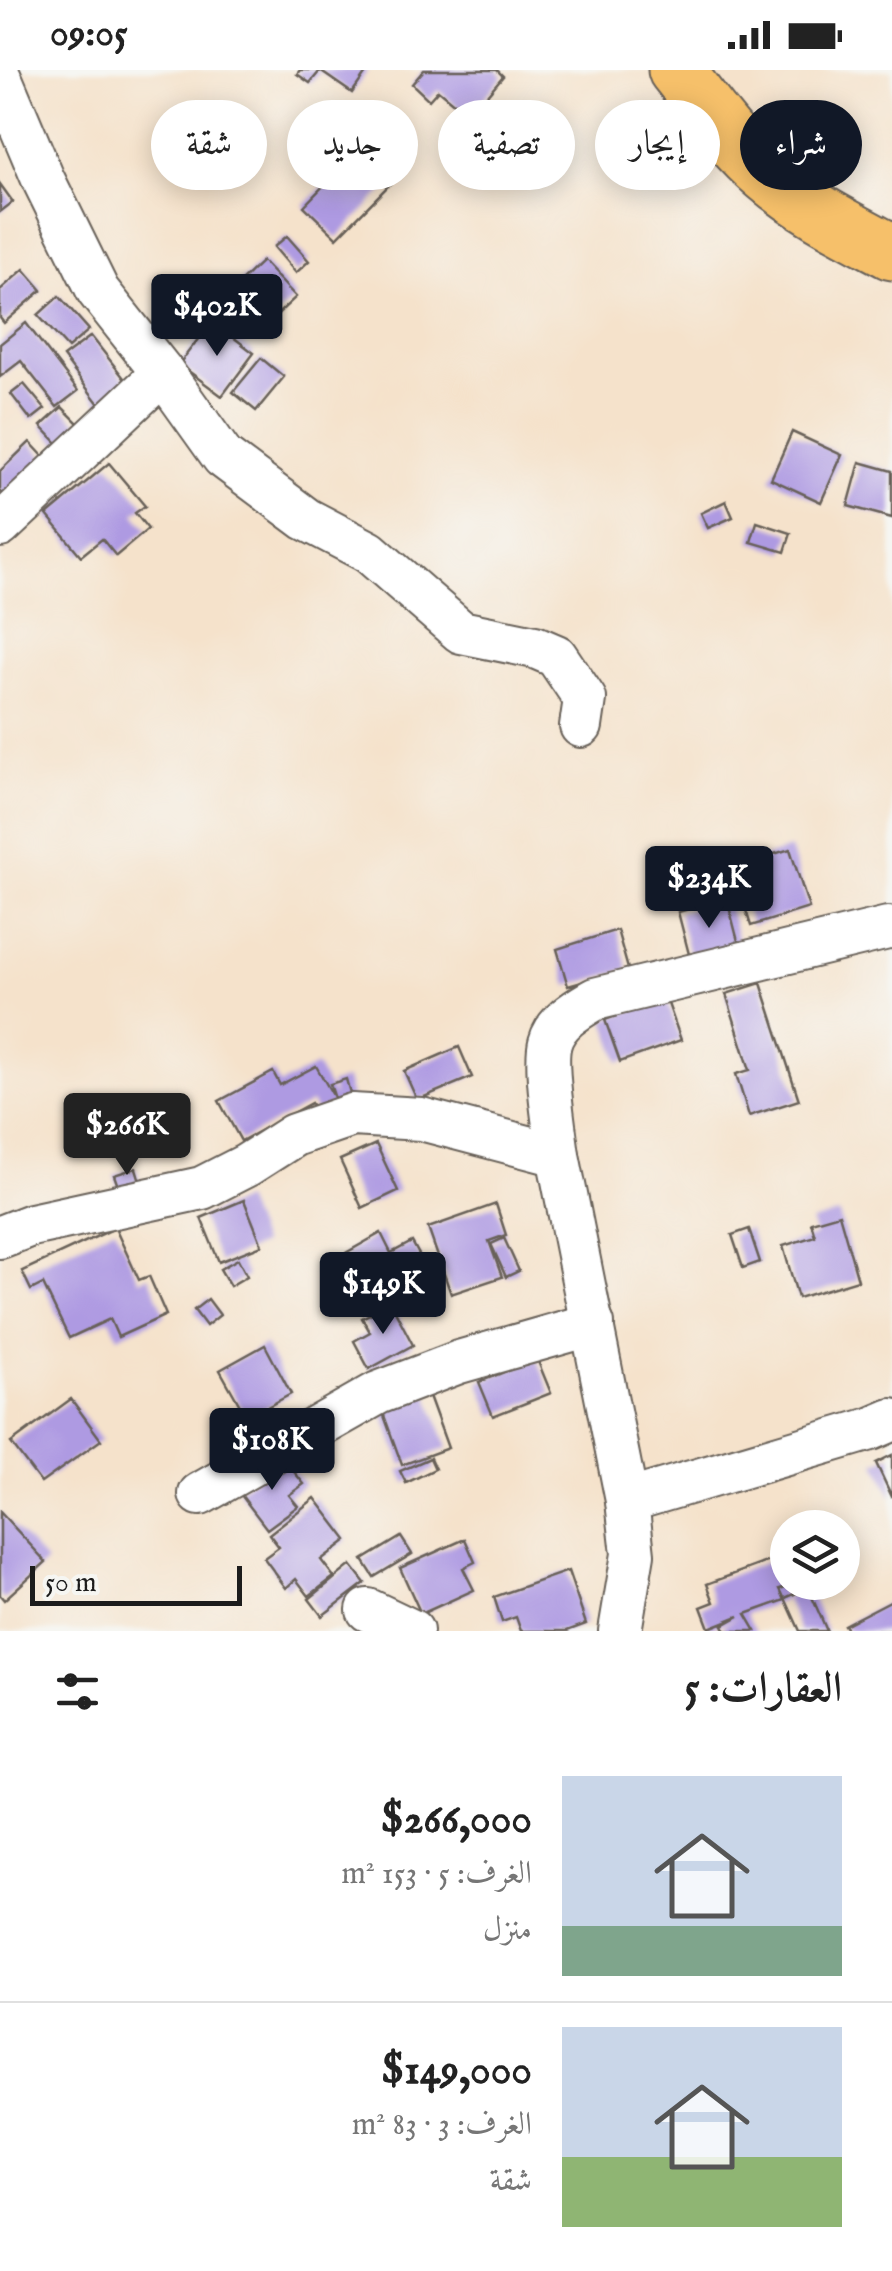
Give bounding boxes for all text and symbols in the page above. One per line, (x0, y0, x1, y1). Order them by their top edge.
text: 09:05 (50, 11, 128, 59)
chip: شقة (151, 100, 267, 190)
chip: جديد (287, 100, 418, 190)
chip: تصفية (438, 100, 575, 190)
chip: إيجار (595, 100, 720, 190)
chip: شراء (740, 100, 862, 190)
pin: $402K (147, 274, 287, 359)
text: $402K (173, 286, 261, 327)
pin: $234K (639, 846, 779, 931)
text: $234K (667, 858, 751, 899)
pin: $266K (57, 1093, 197, 1178)
text: $266K (86, 1105, 168, 1146)
pin: $149K (313, 1252, 453, 1337)
text: $149K (342, 1264, 424, 1305)
pin: $108K (202, 1408, 342, 1493)
text: $108K (232, 1420, 312, 1461)
map controls (770, 1510, 860, 1600)
button: layers (770, 1510, 860, 1600)
scale bar (30, 1561, 242, 1606)
text: 50 m (45, 1566, 97, 1601)
text: العقارات: 5 (684, 1663, 842, 1716)
icon: filters (50, 1664, 105, 1719)
text: $266,000 (381, 1794, 532, 1847)
icon: home (642, 1816, 762, 1936)
text: الغرف: 5 · 153 m² (341, 1854, 532, 1895)
text: منزل (483, 1910, 532, 1951)
text: $149,000 (381, 2045, 532, 2098)
icon: home (642, 2067, 762, 2187)
text: الغرف: 3 · 83 m² (352, 2105, 532, 2146)
text: شقة (490, 2161, 532, 2202)

